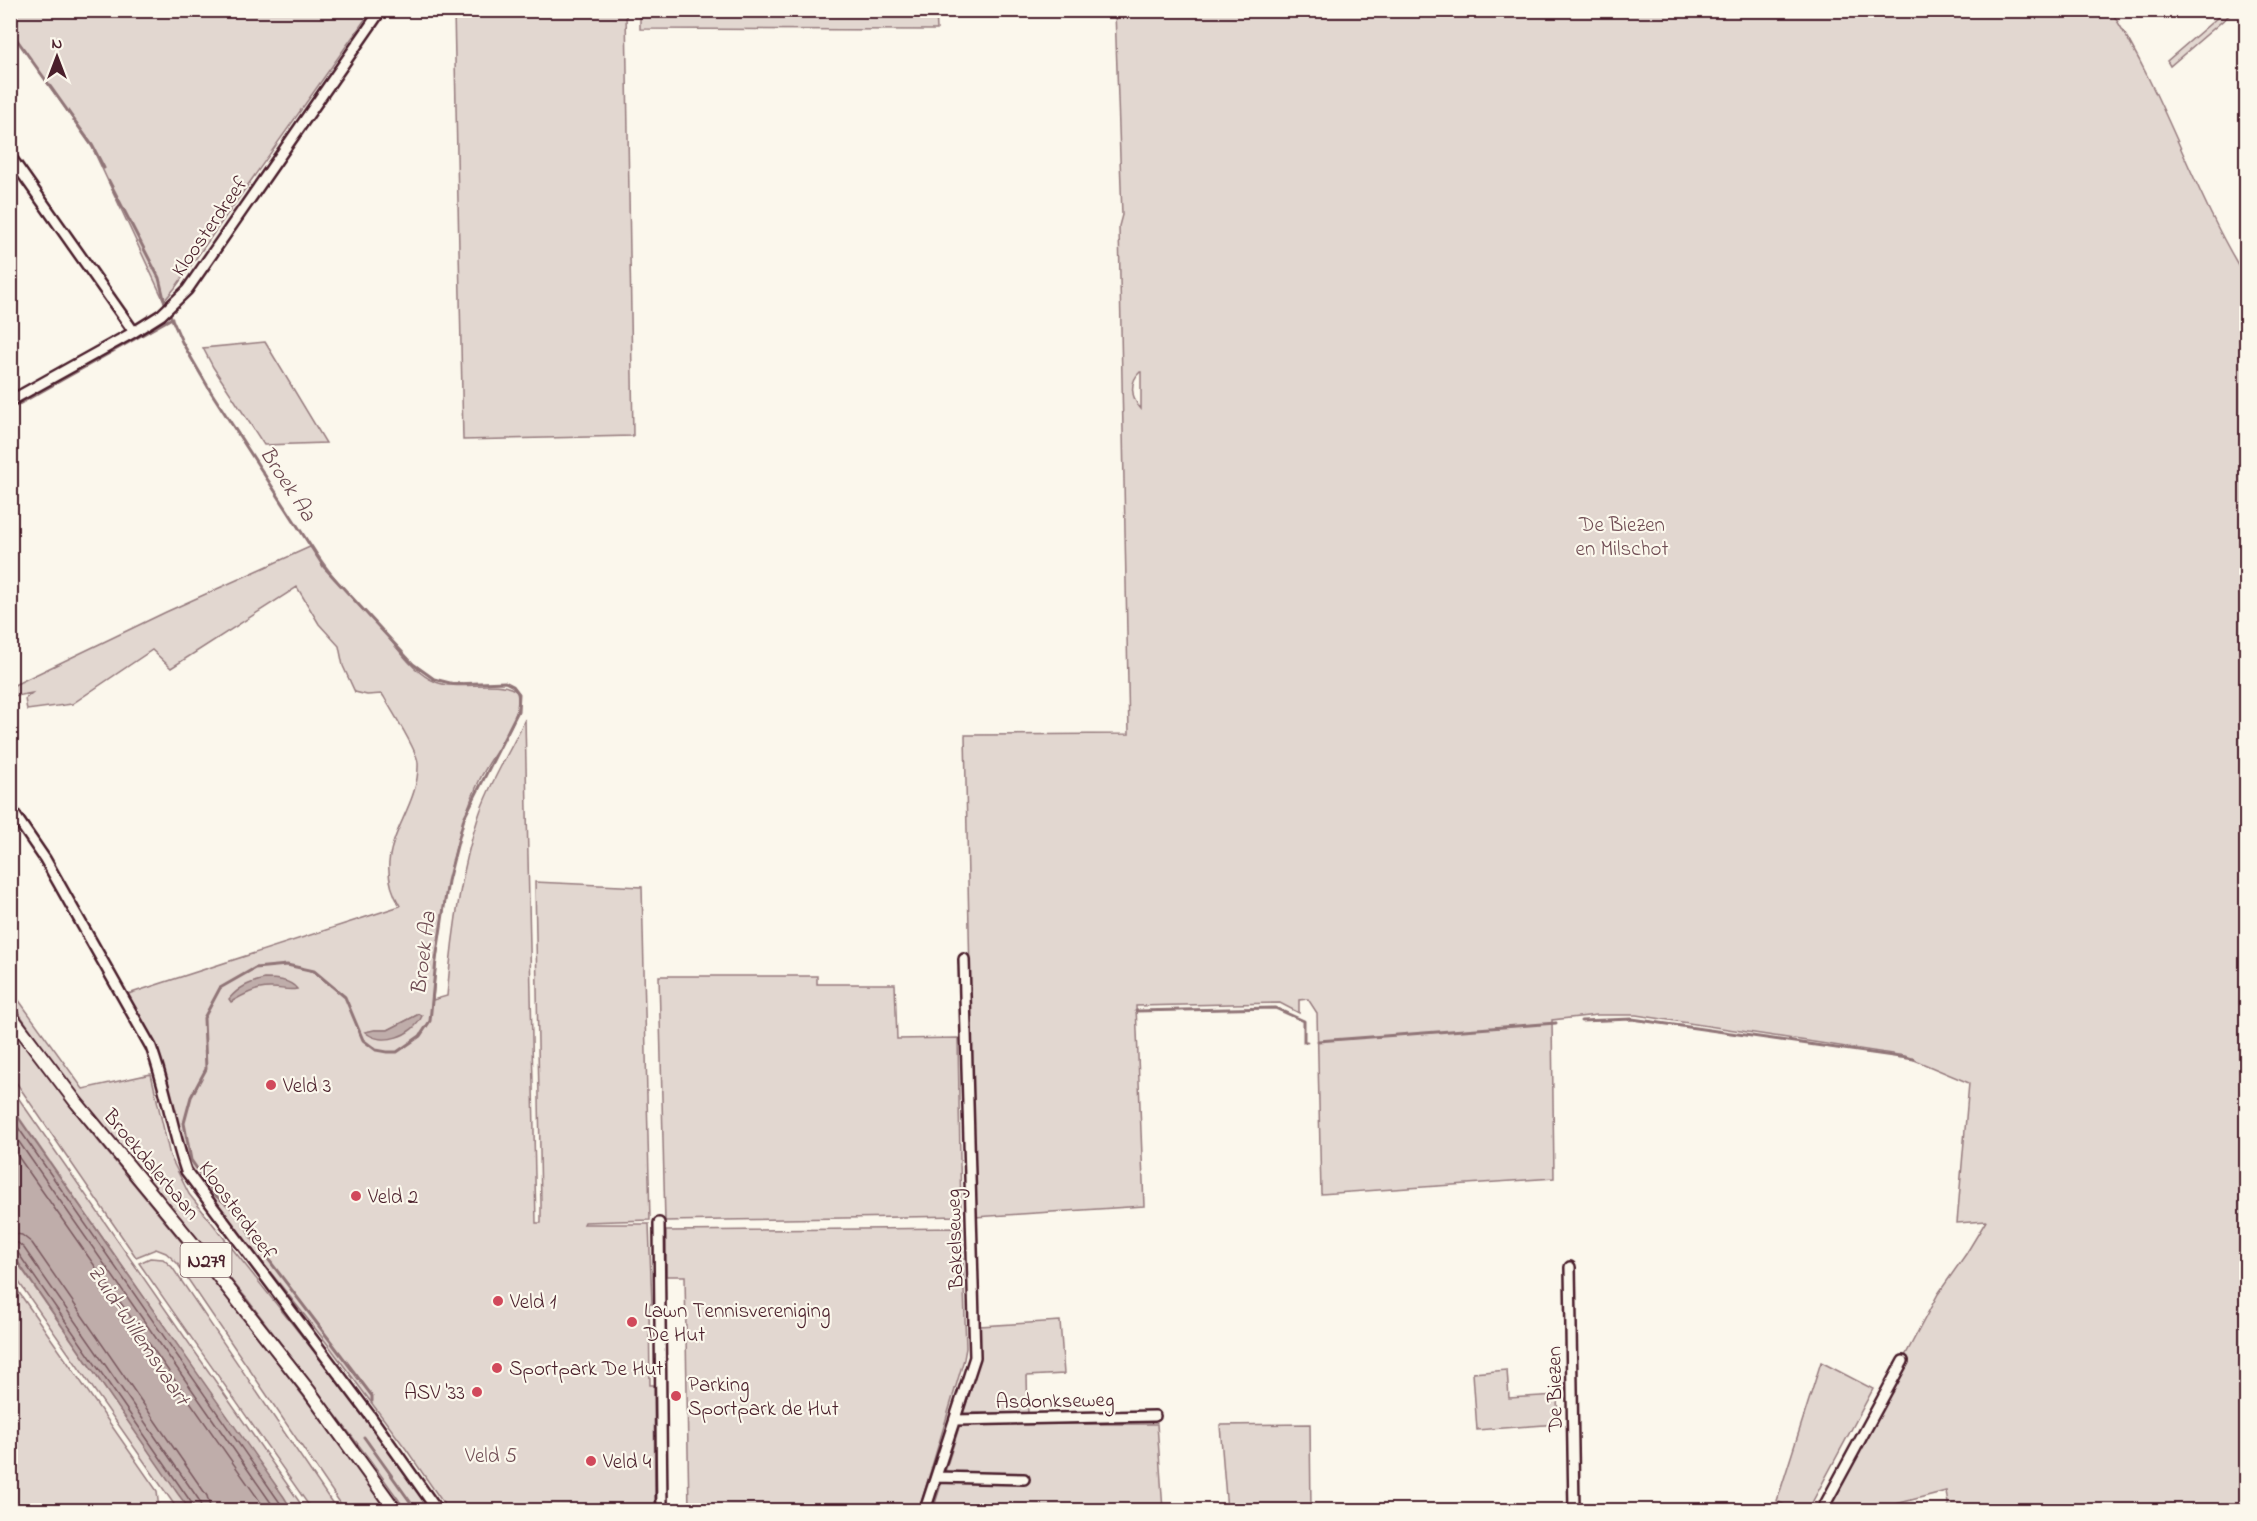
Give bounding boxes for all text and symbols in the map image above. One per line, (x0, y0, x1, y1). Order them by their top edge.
north arrow (27, 27, 87, 87)
text: N (52, 32, 63, 56)
street label: Kloosterdreef (165, 171, 256, 283)
water label: Broek Aa (250, 441, 323, 529)
park label: De Biezen en Milschot (1575, 511, 1669, 565)
water label: Broek Aa (404, 909, 446, 997)
place label: Veld 3 (282, 1072, 332, 1102)
marker: Veld 3 (264, 1078, 278, 1092)
street label: Broekdalerbaan (94, 1102, 206, 1227)
street label: Kloosterdreef (190, 1155, 283, 1267)
place label: Veld 2 (367, 1183, 418, 1213)
street label: Bakelseweg (939, 1188, 975, 1291)
marker: Veld 2 (349, 1189, 363, 1203)
road number: N279 (180, 1243, 232, 1277)
water label: Zuid-Willemsvaart (78, 1259, 198, 1415)
place label: Veld 1 (509, 1288, 557, 1318)
marker: Veld 1 (491, 1294, 505, 1308)
place label: Lawn Tennisvereniging De Hut (643, 1297, 830, 1351)
marker: Lawn Tennisvereniging De Hut (625, 1315, 639, 1329)
street label: De Biezen (1540, 1346, 1572, 1433)
place label: Sportpark De Hut (509, 1355, 663, 1385)
marker: Sportpark De Hut (490, 1361, 504, 1375)
place label: Parking Sportpark de Hut (688, 1371, 839, 1425)
place label: ASV '33 (404, 1379, 465, 1409)
marker: ASV '33 (470, 1385, 484, 1399)
street label: Asdonkseweg (995, 1386, 1115, 1420)
marker: Parking Sportpark de Hut (669, 1389, 683, 1403)
park label: Veld 5 (464, 1442, 517, 1472)
place label: Veld 4 (602, 1448, 652, 1478)
marker: Veld 4 (584, 1454, 598, 1468)

